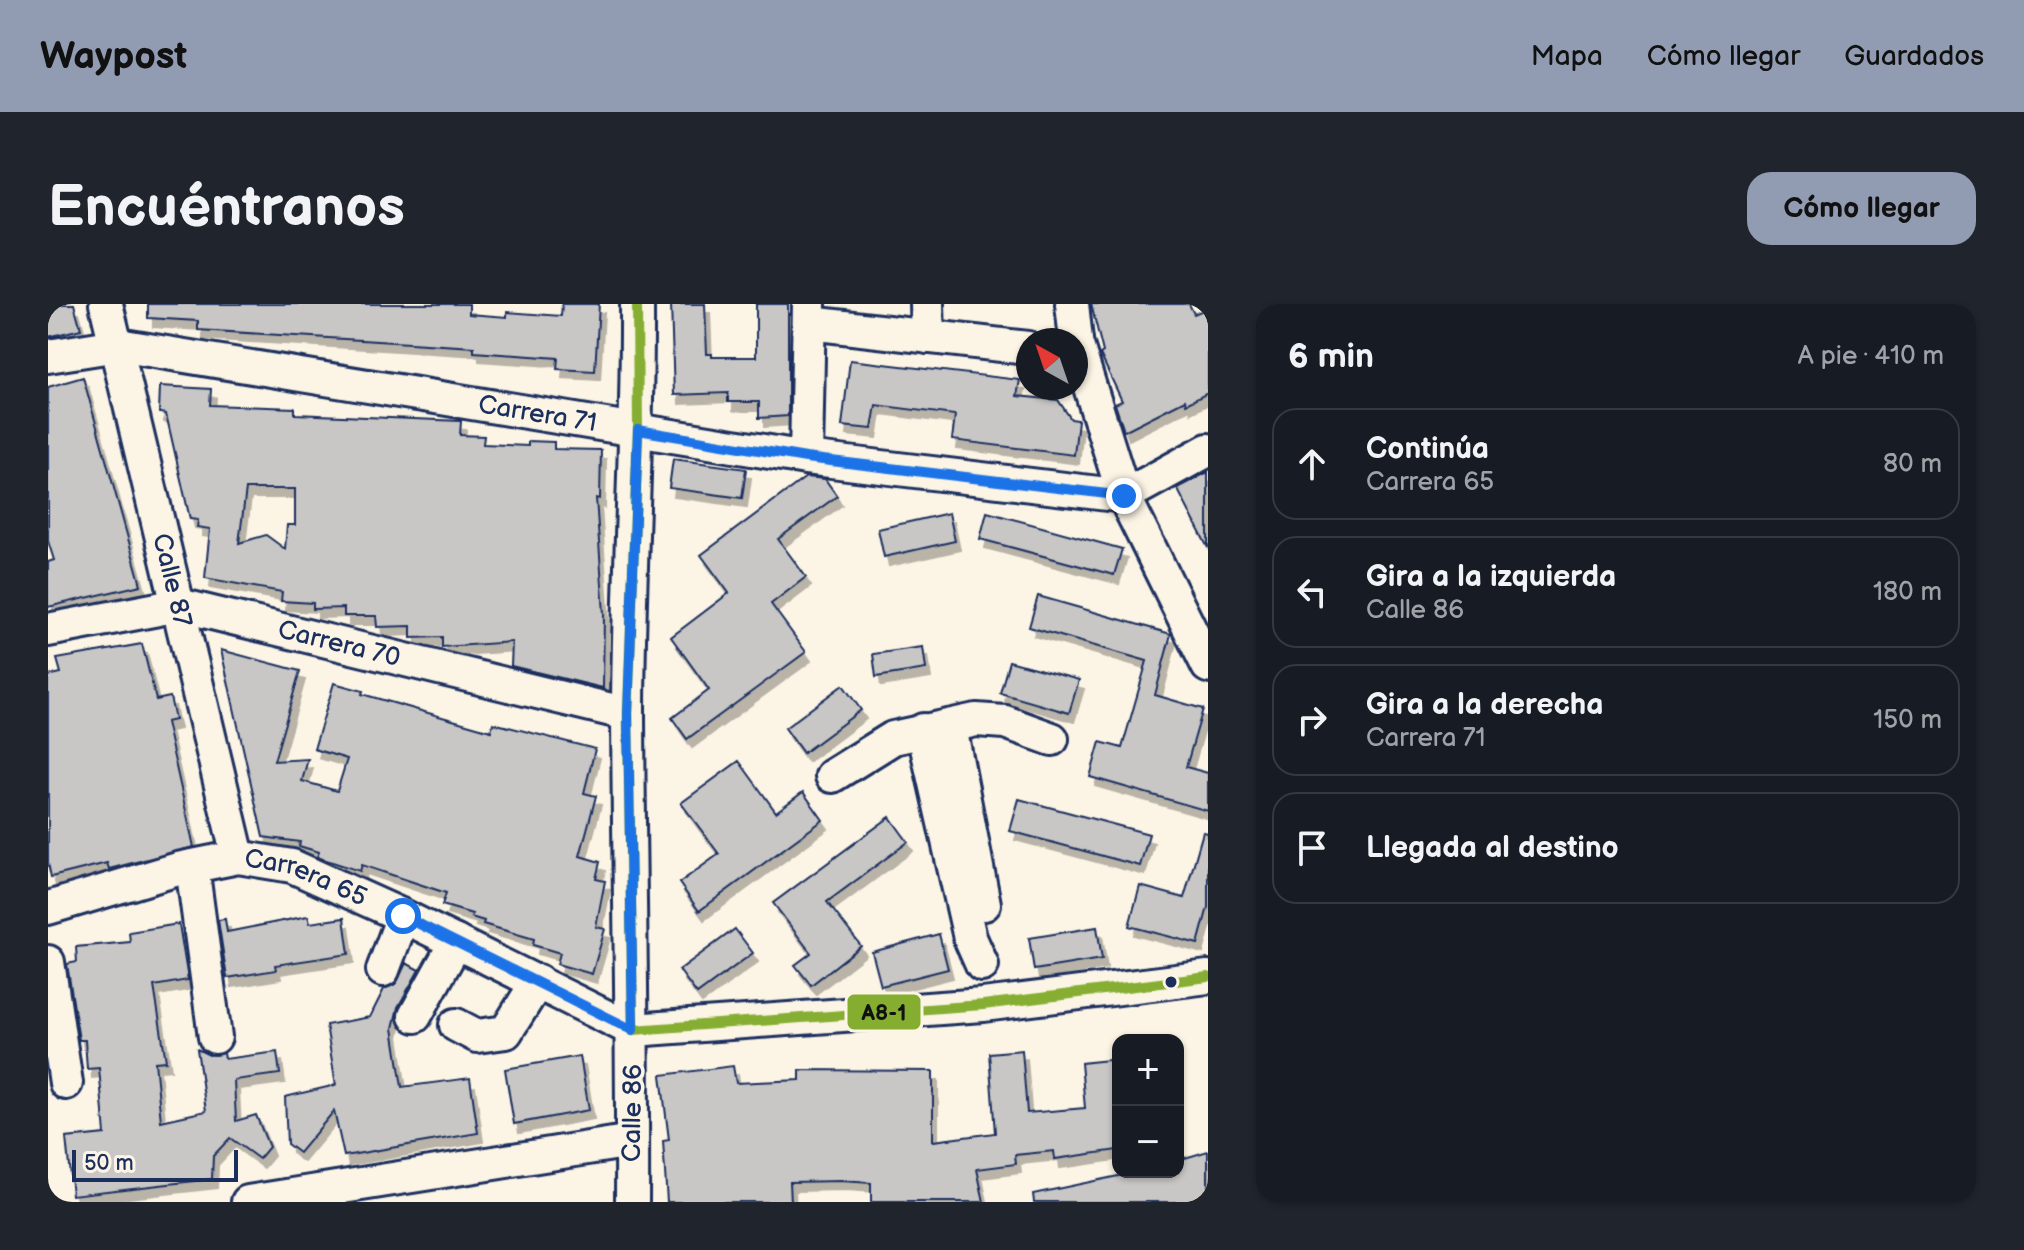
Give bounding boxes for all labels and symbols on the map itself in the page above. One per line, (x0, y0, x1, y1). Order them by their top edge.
north arrow (1016, 328, 1088, 400)
street label: Carrera 71 (476, 389, 599, 439)
route end (1106, 478, 1142, 514)
street label: Calle 87 (146, 530, 198, 630)
street label: Carrera 70 (275, 614, 403, 674)
street label: Carrera 65 (242, 843, 372, 913)
route start (385, 898, 421, 934)
unlabelled marker (1163, 974, 1179, 990)
line badge: A8-1 (846, 993, 922, 1031)
text: A8-1 (861, 1000, 906, 1027)
street label: Calle 86 (617, 1064, 649, 1162)
scale bar (72, 1146, 238, 1182)

